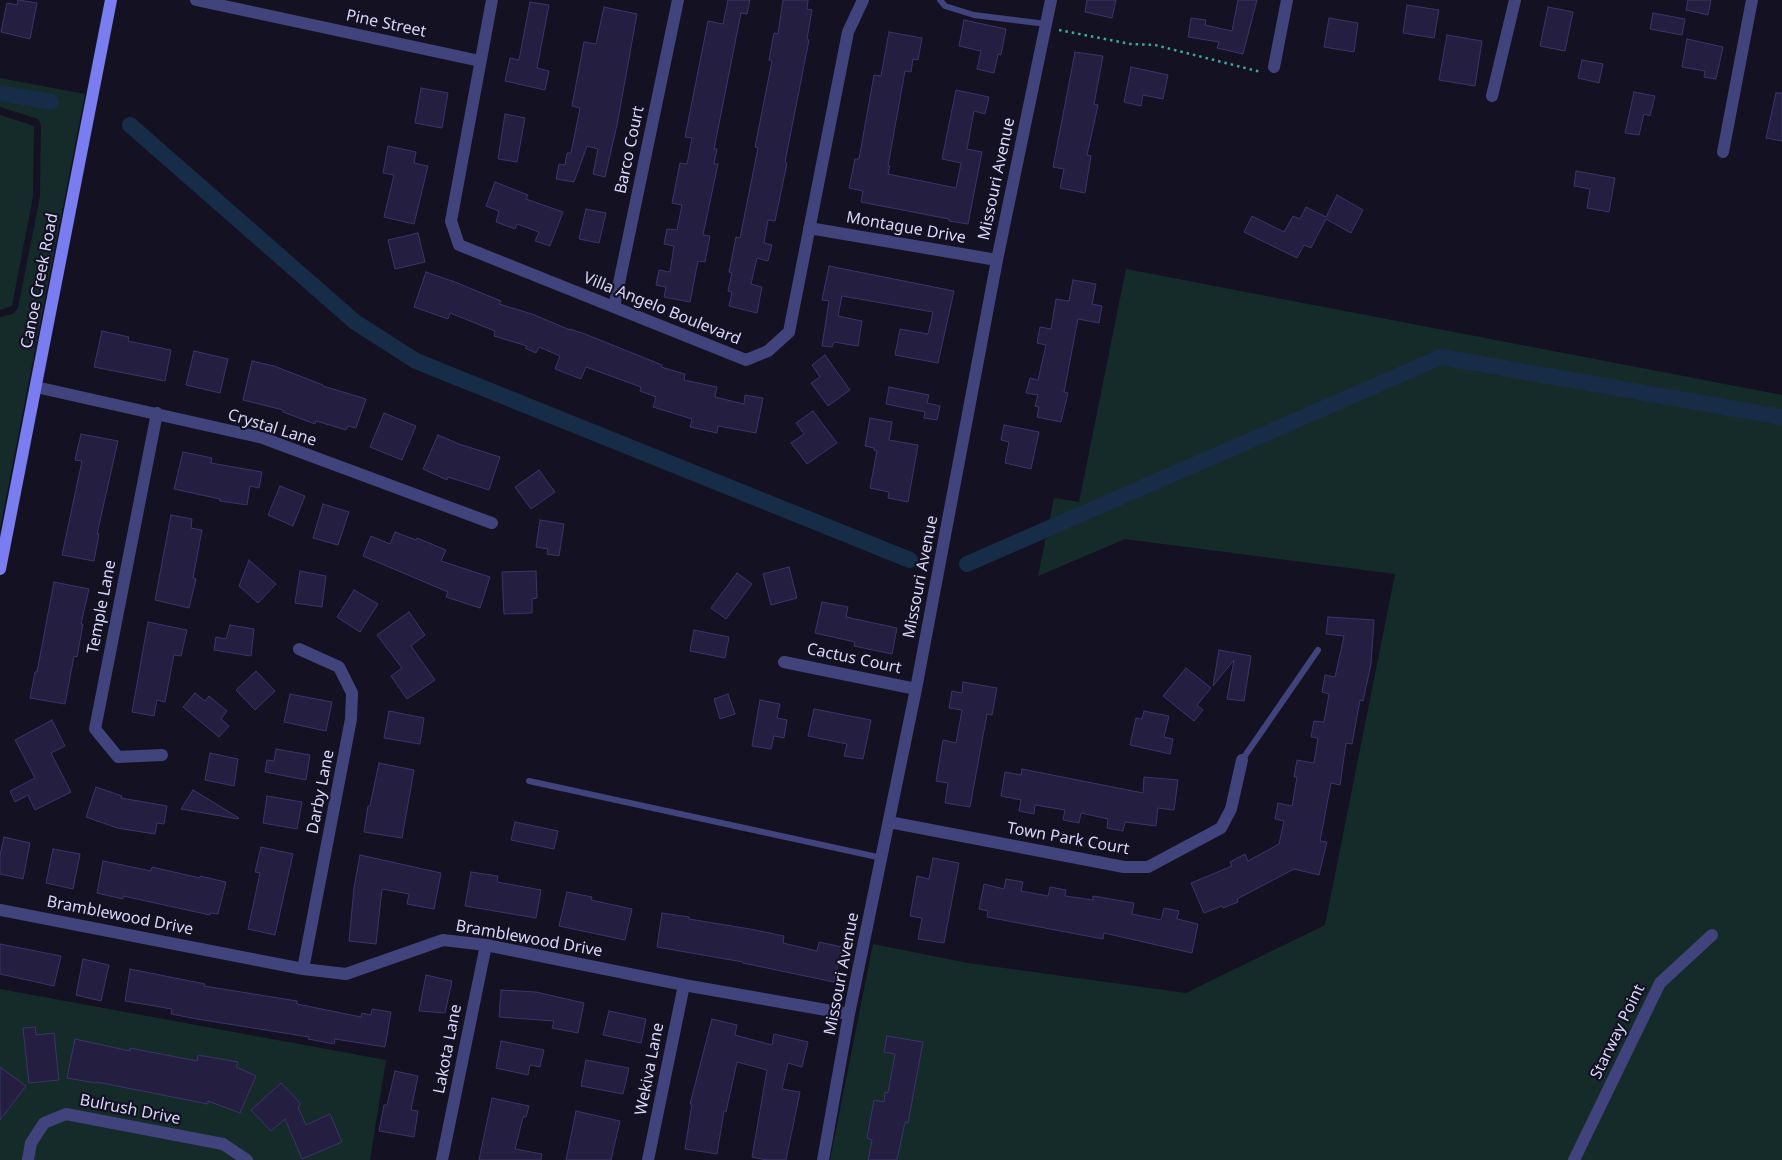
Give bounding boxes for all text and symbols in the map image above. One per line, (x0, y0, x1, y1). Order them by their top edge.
street label: Pine Street (344, 6, 428, 42)
street label: Barco Court (611, 104, 649, 196)
street label: Missouri Avenue (975, 116, 1019, 242)
street label: Montague Drive (845, 208, 967, 248)
street label: Canoe Creek Road (17, 212, 63, 350)
street label: Villa Angelo Boulevard (580, 269, 744, 349)
street label: Crystal Lane (225, 405, 319, 451)
street label: Missouri Avenue (900, 514, 942, 640)
street label: Temple Lane (83, 558, 121, 656)
street label: Cactus Court (805, 640, 903, 678)
street label: Darby Lane (303, 748, 339, 836)
street label: Town Park Court (1005, 819, 1131, 859)
street label: Bramblewood Drive (45, 892, 195, 940)
street label: Missouri Avenue (821, 911, 863, 1037)
street label: Bramblewood Drive (454, 917, 604, 961)
street label: Starway Point (1587, 981, 1649, 1083)
street label: Lakota Lane (430, 1003, 466, 1095)
street label: Wekiva Lane (632, 1021, 668, 1117)
street label: Bulrush Drive (78, 1091, 182, 1129)

